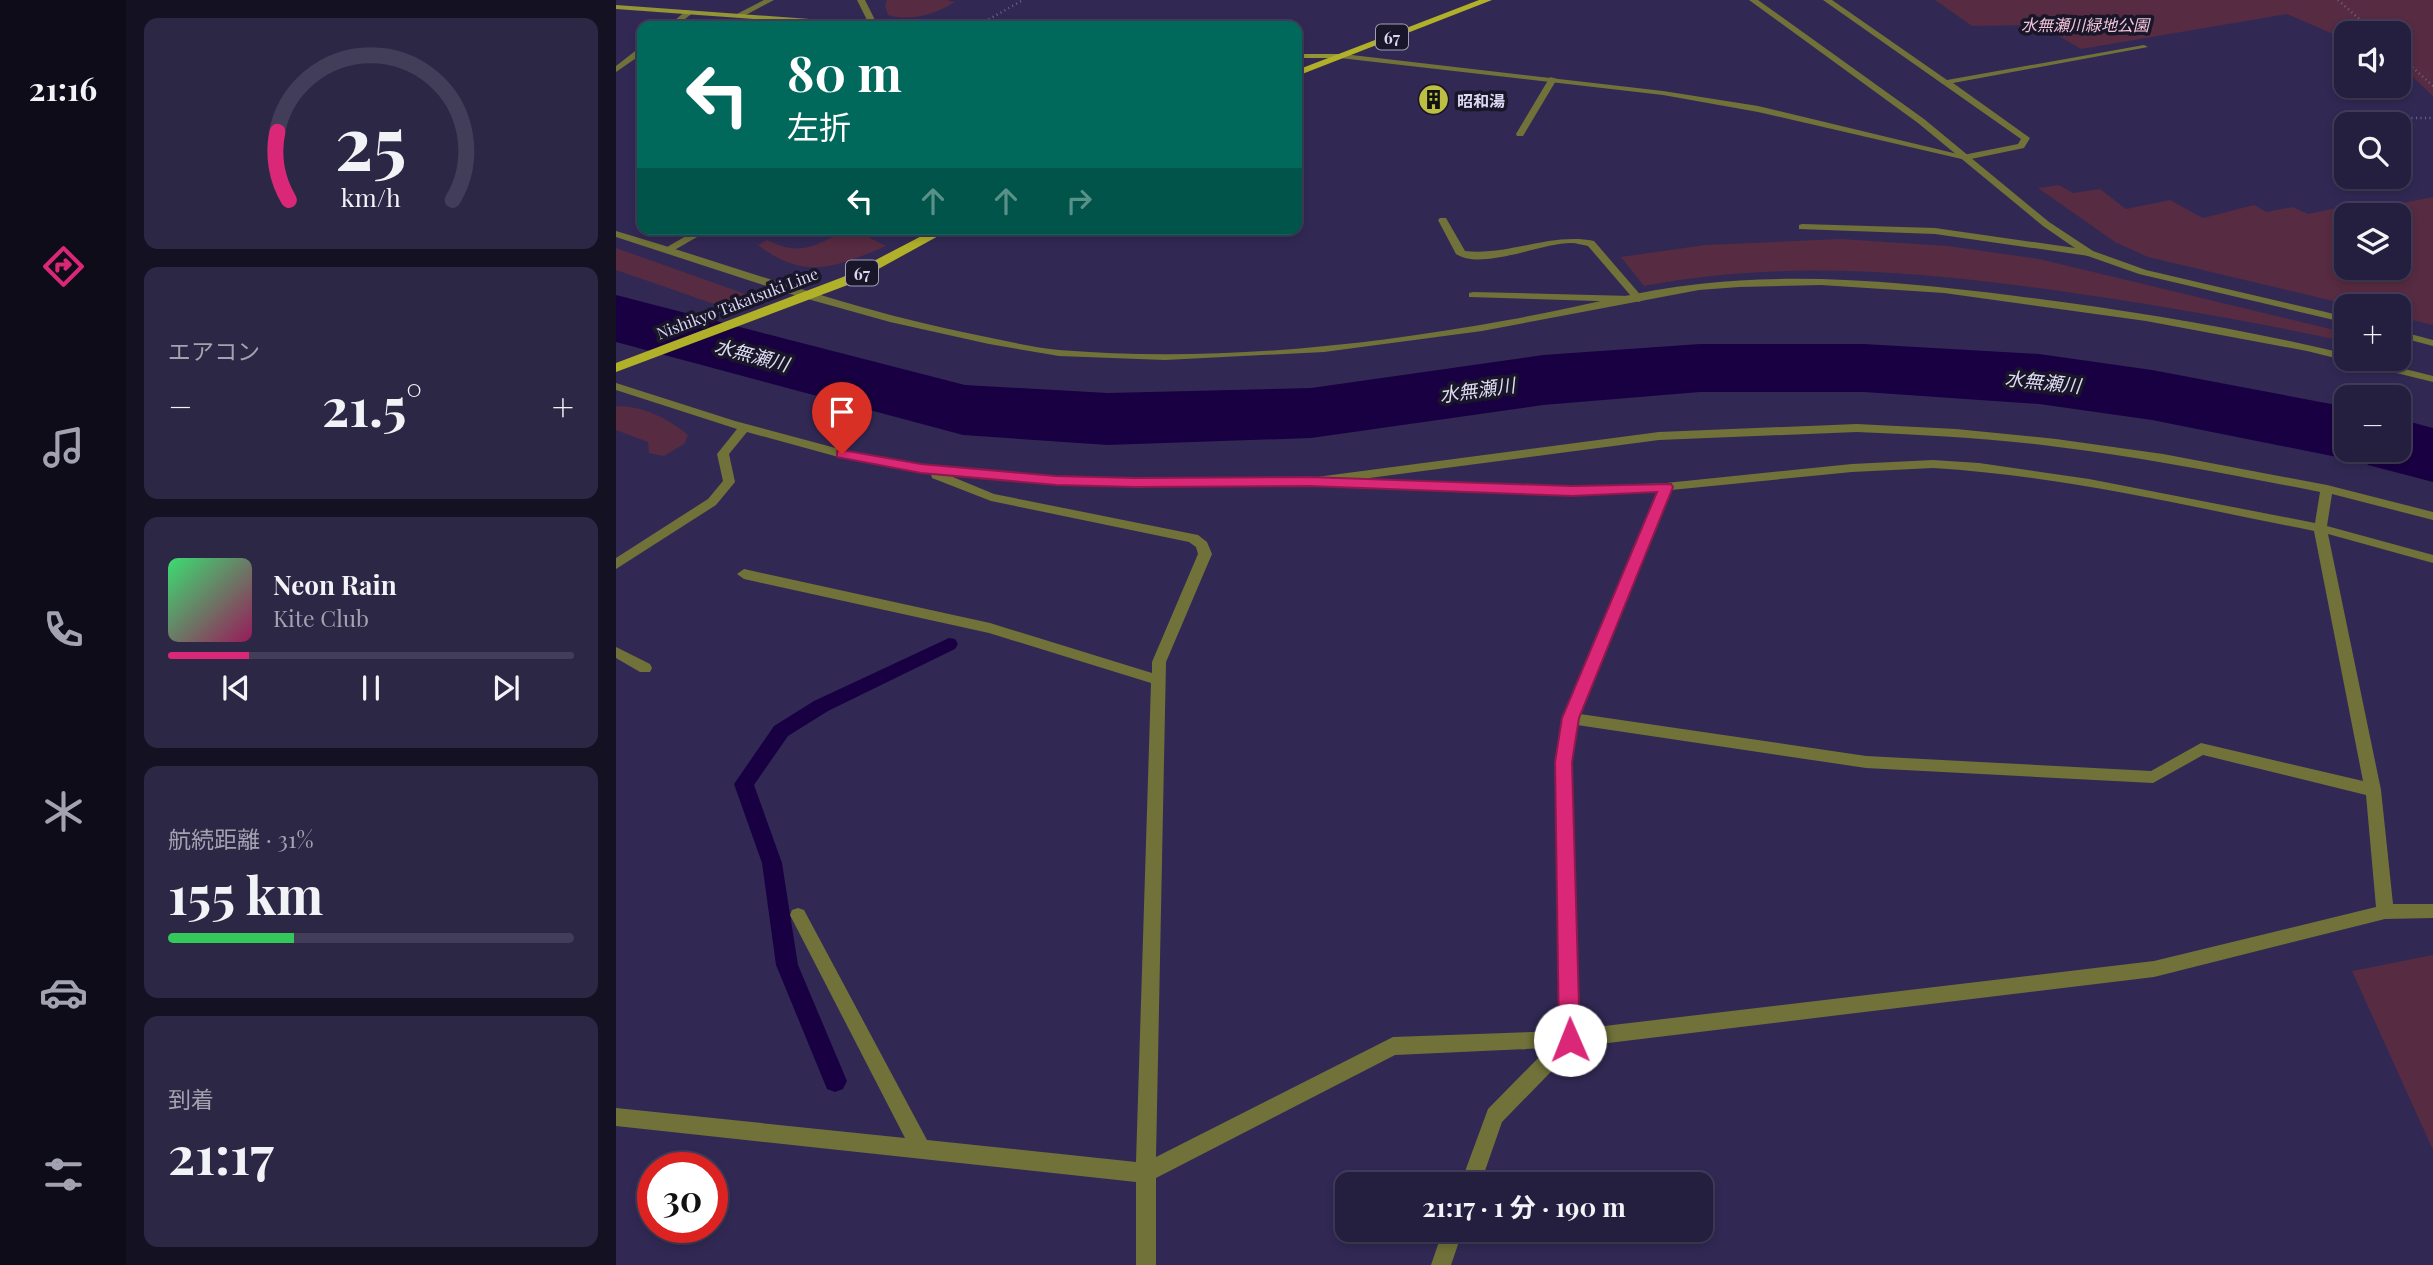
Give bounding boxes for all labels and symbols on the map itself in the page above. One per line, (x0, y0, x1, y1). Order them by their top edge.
park label: 水無瀬川緑地公園 (2021, 14, 2151, 35)
road number: 67 (1376, 24, 1408, 50)
building icon: 昭和湯 (1417, 83, 1451, 117)
place label: 昭和湯 (1457, 90, 1505, 111)
road number: 67 (846, 260, 878, 286)
street label: Nishikyo Takatsuki Line (653, 262, 821, 344)
water label: 水無瀬川 (712, 332, 794, 377)
water label: 水無瀬川 (2004, 364, 2084, 398)
water label: 水無瀬川 (1438, 371, 1518, 407)
pin (812, 382, 872, 454)
position arrow (1533, 1003, 1607, 1077)
speed limit sign: 30 (637, 1152, 728, 1243)

